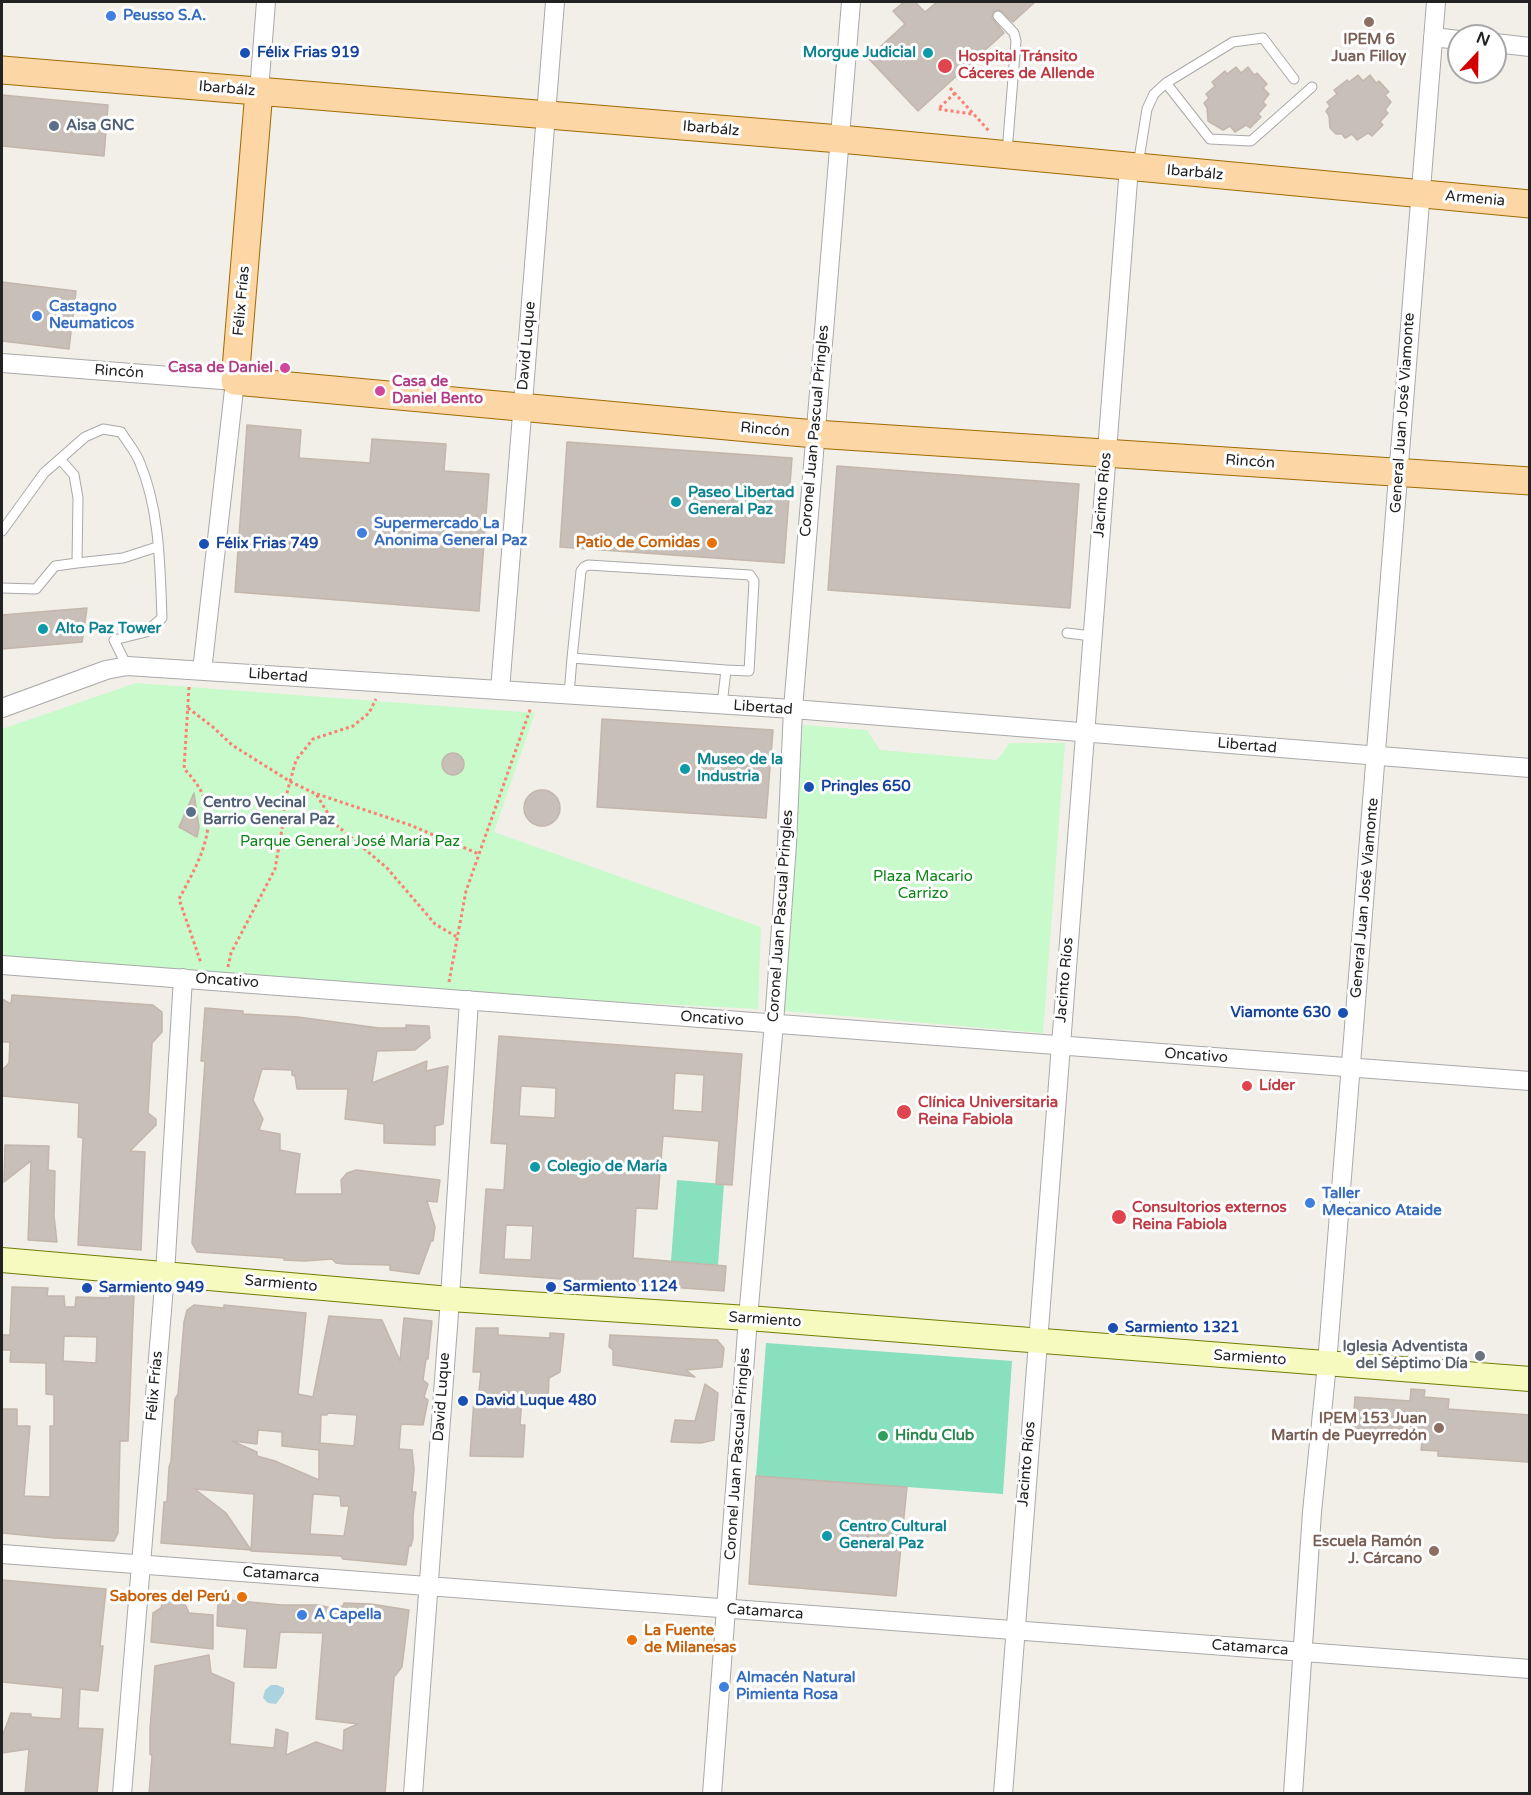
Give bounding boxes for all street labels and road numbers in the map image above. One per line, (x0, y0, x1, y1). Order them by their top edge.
street label: Ibarbálz (198, 78, 256, 100)
street label: Ibarbálz (682, 118, 740, 140)
street label: Ibarbálz (1166, 162, 1224, 184)
street label: Armenia (1444, 187, 1506, 211)
street label: Félix Frías (230, 265, 254, 337)
street label: David Luque (514, 301, 540, 391)
street label: General Juan José Viamonte (1387, 312, 1419, 514)
street label: Coronel Juan Pascual Pringles (797, 324, 833, 538)
street label: Rincón (94, 361, 144, 383)
street label: Rincón (739, 419, 791, 441)
street label: Rincón (1225, 451, 1275, 473)
street label: Jacinto Ríos (1090, 452, 1116, 538)
street label: Libertad (248, 665, 308, 687)
street label: Libertad (733, 697, 793, 719)
street label: Libertad (1216, 734, 1278, 758)
street label: General Juan José Viamonte (1347, 797, 1383, 999)
street label: Coronel Juan Pascual Pringles (765, 809, 797, 1023)
street label: Jacinto Ríos (1052, 937, 1078, 1023)
street label: Oncativo (195, 970, 259, 992)
street label: Oncativo (680, 1008, 744, 1030)
street label: Oncativo (1164, 1045, 1228, 1067)
street label: Sarmiento (244, 1272, 318, 1296)
street label: Sarmiento (728, 1308, 802, 1332)
street label: Sarmiento (1213, 1346, 1287, 1370)
street label: Coronel Juan Pascual Pringles (722, 1347, 754, 1561)
street label: Félix Frías (143, 1350, 167, 1422)
street label: David Luque (430, 1352, 454, 1442)
street label: Jacinto Ríos (1014, 1421, 1040, 1507)
street label: Catamarca (242, 1563, 320, 1587)
street label: Catamarca (726, 1600, 804, 1624)
street label: Catamarca (1211, 1636, 1289, 1660)

